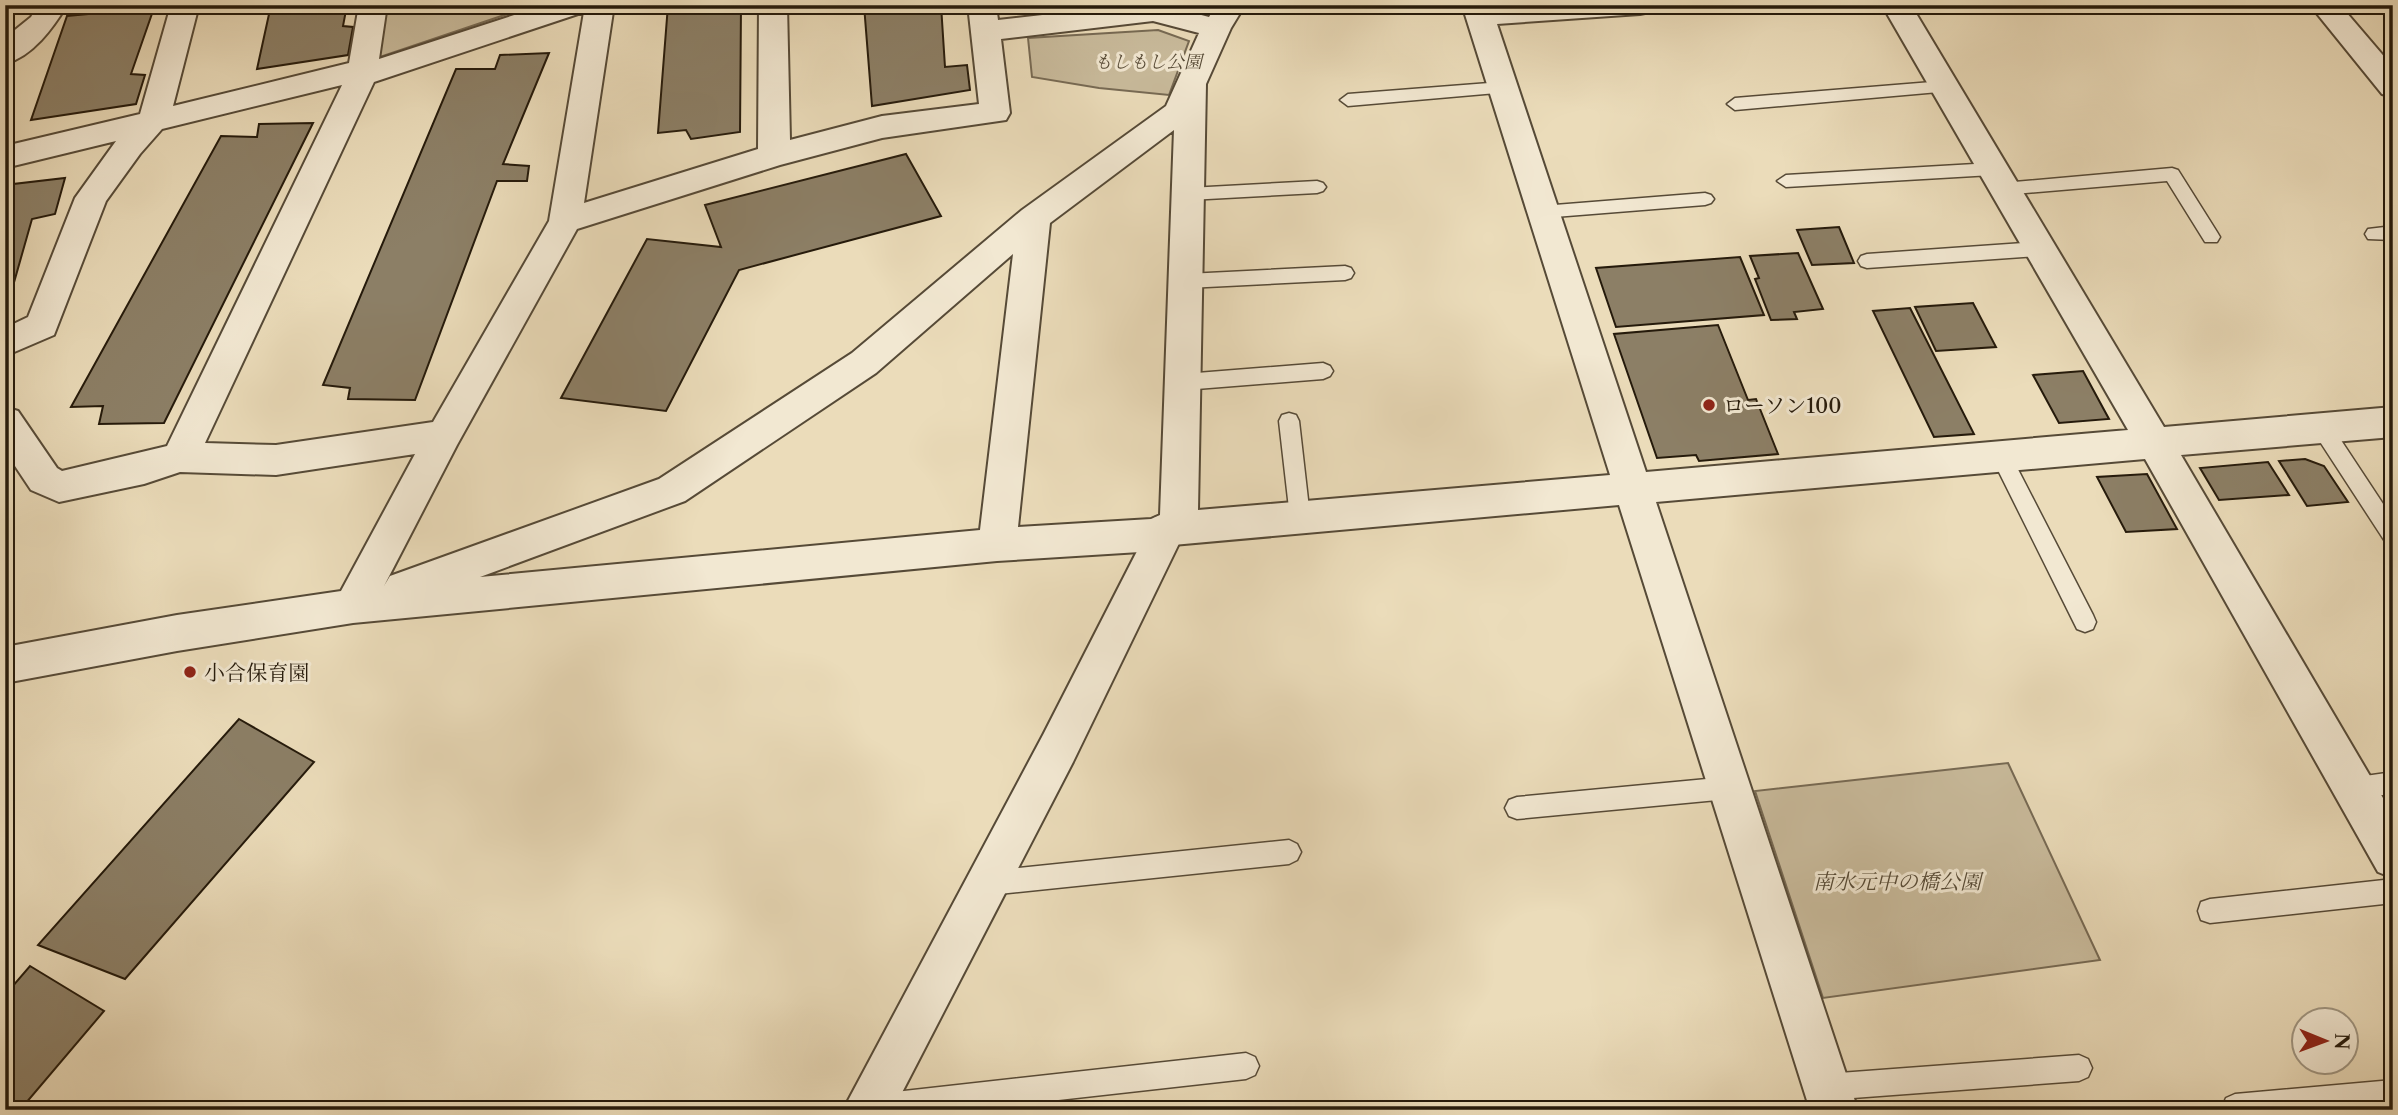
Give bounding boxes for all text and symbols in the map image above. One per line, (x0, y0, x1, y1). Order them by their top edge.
park label: もしもし公園 (1094, 51, 1205, 73)
place label: ローソン100 (1723, 393, 1842, 418)
marker: ローソン100 (1701, 397, 1717, 413)
place label: 小合保育園 (204, 660, 309, 685)
marker: 小合保育園 (182, 664, 198, 680)
park label: 南水元中の橋公園 (1813, 869, 1984, 894)
north arrow (2290, 1006, 2360, 1076)
text: N (2330, 1033, 2353, 1050)

